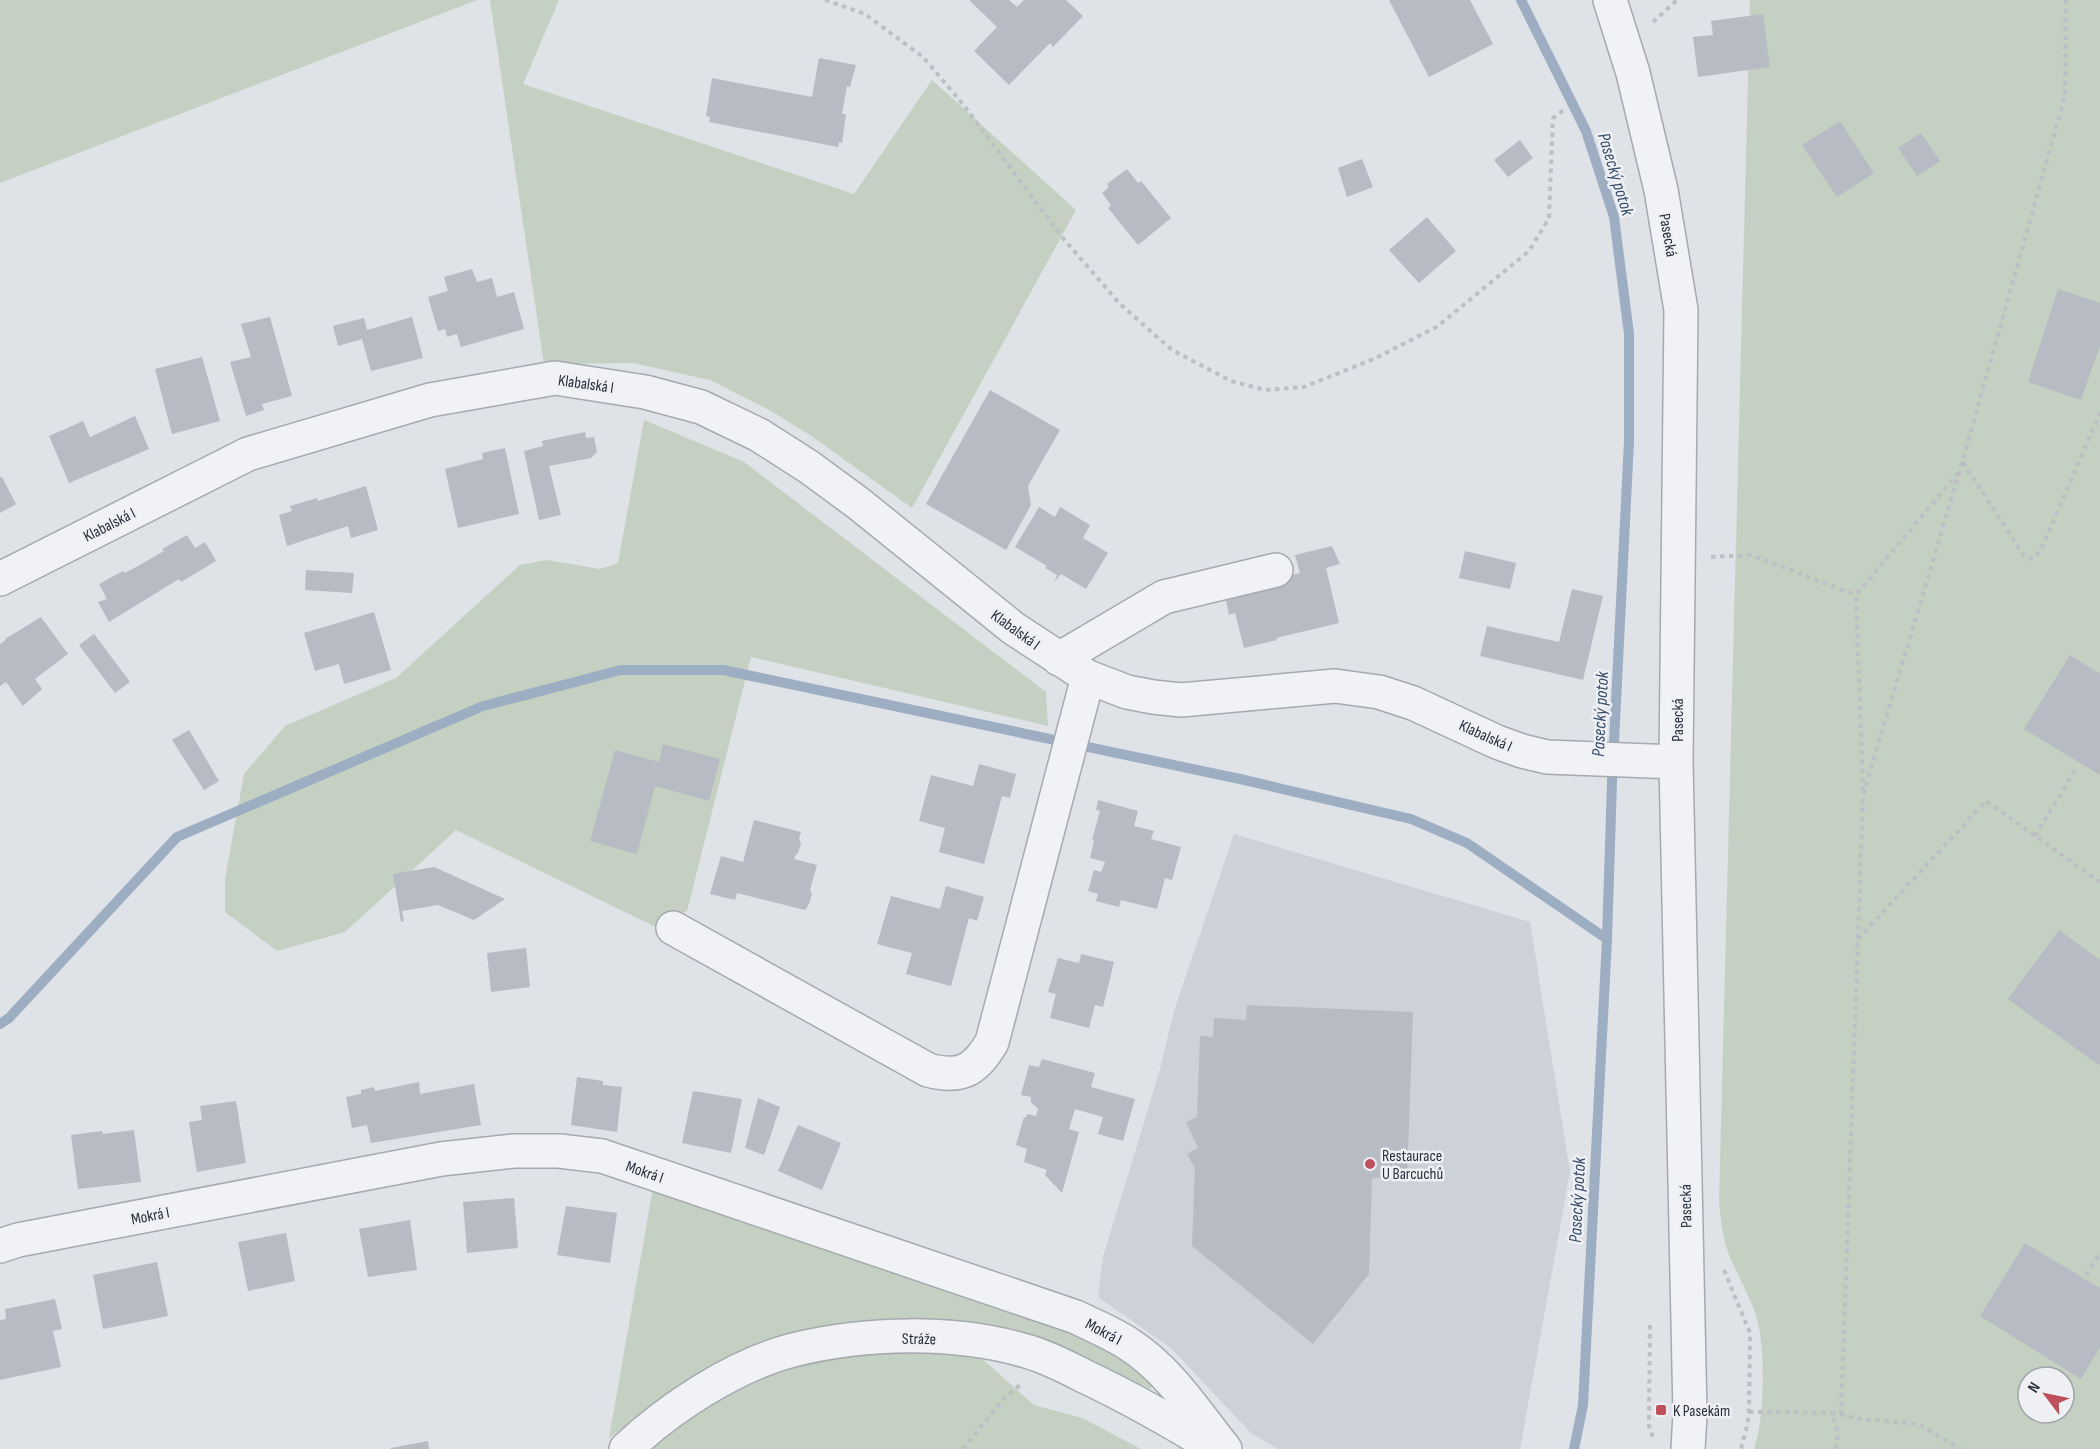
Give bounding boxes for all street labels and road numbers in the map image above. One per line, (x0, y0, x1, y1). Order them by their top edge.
street label: Pasecká (1654, 212, 1681, 258)
street label: Klabalská I (557, 371, 615, 398)
street label: Klabalská I (80, 504, 139, 547)
street label: Klabalská I (987, 606, 1043, 654)
street label: Pasecká (1669, 698, 1688, 742)
street label: Klabalská I (1456, 716, 1515, 756)
street label: Mokrá I (623, 1157, 666, 1188)
street label: Pasecká (1677, 1184, 1696, 1228)
street label: Mokrá I (130, 1203, 171, 1229)
street label: Mokrá I (1082, 1315, 1125, 1350)
street label: Stráže (902, 1330, 936, 1349)

